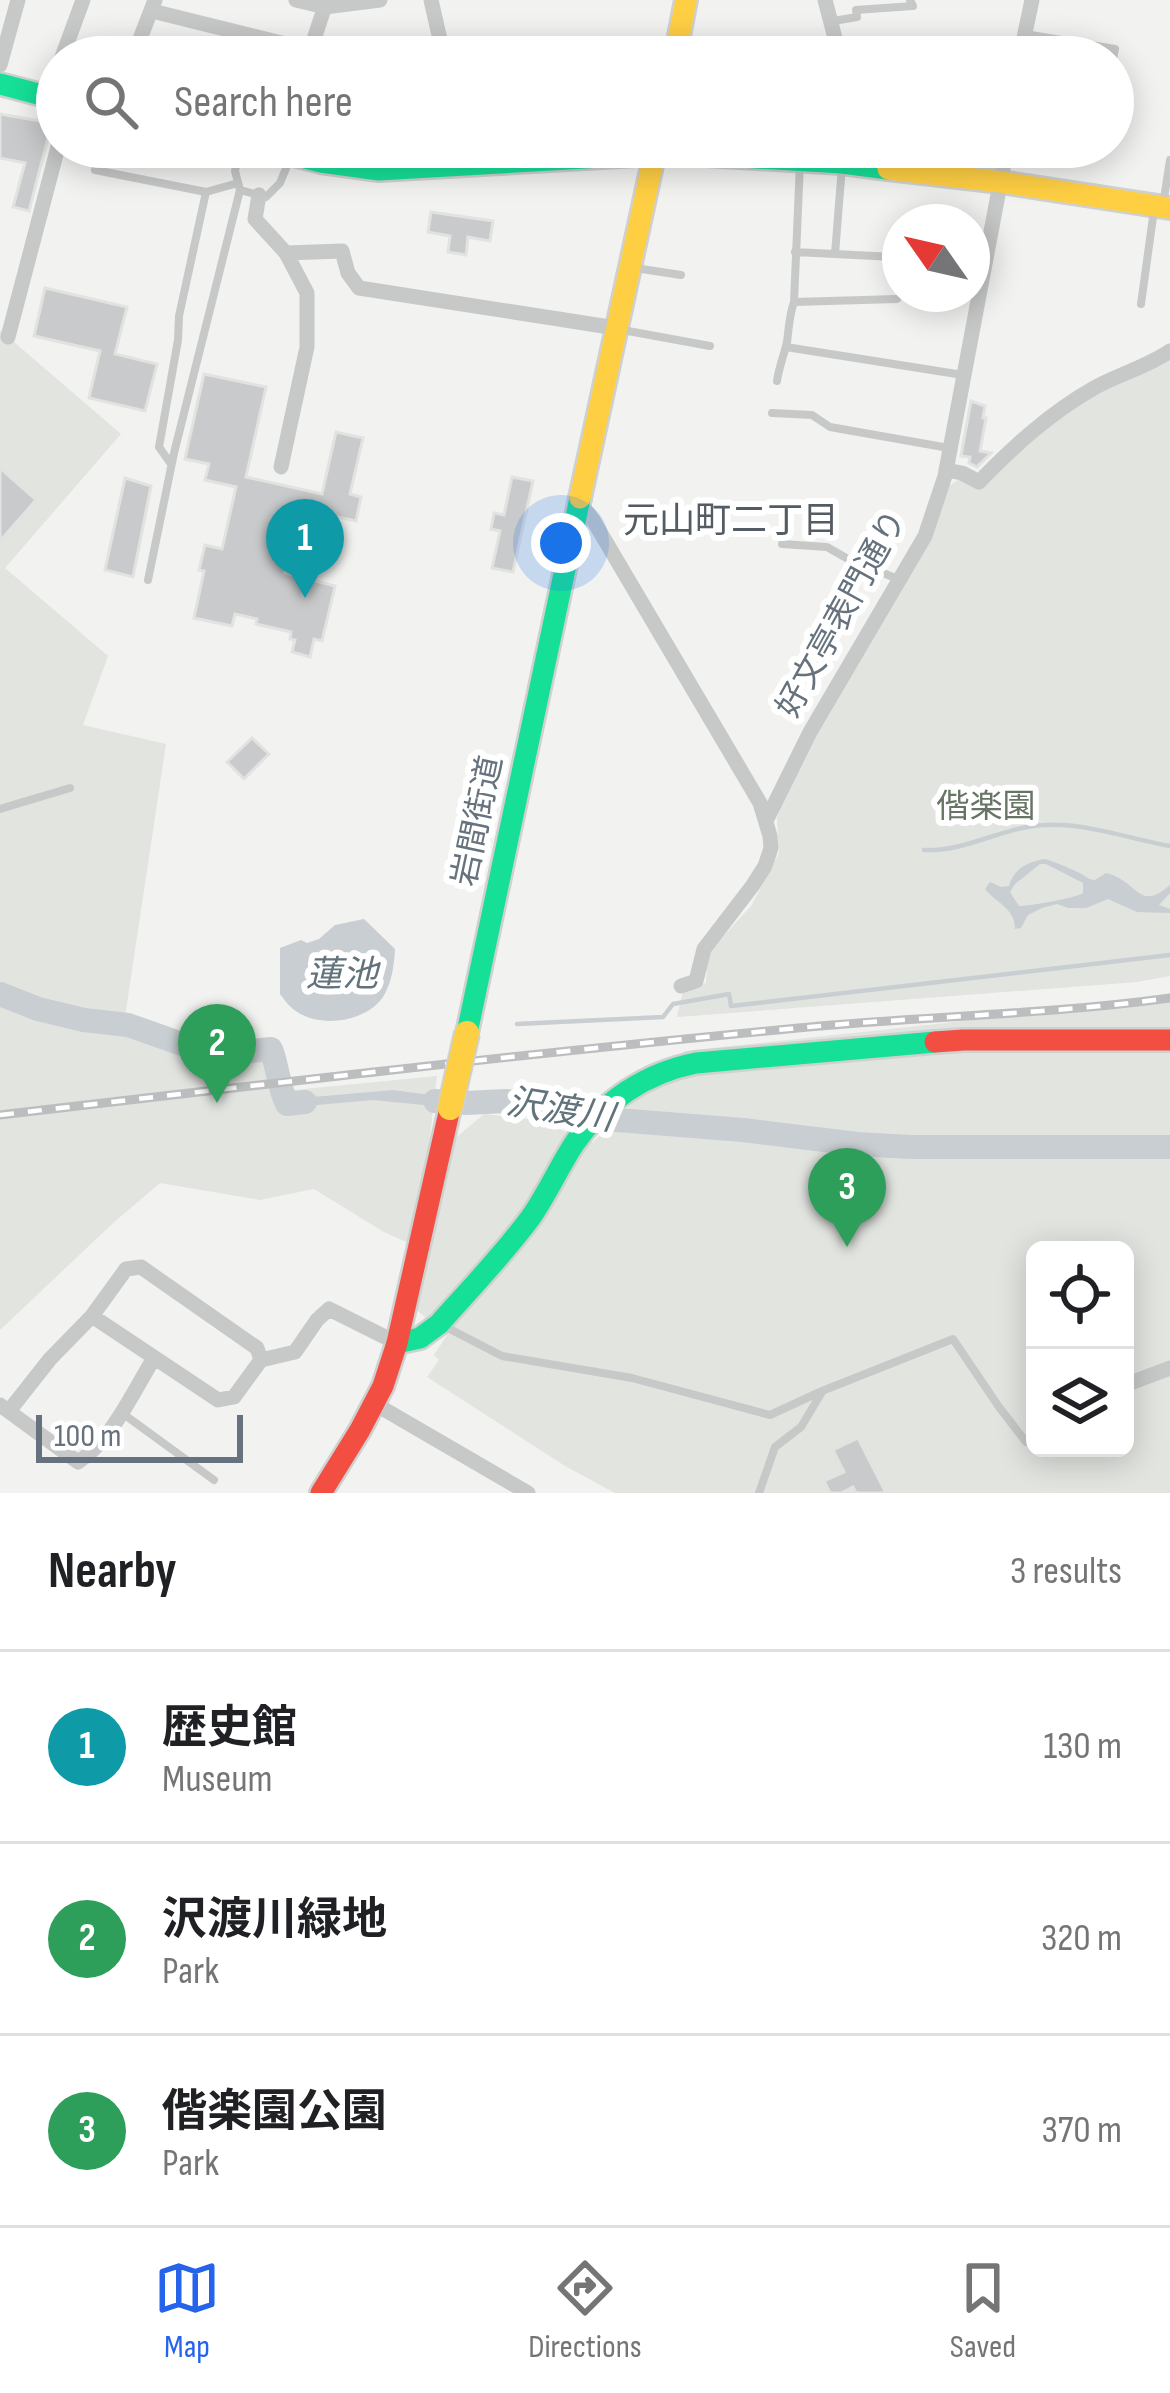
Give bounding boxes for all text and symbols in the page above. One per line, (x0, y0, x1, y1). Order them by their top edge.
search box (36, 36, 1134, 168)
icon: search (78, 69, 144, 135)
text: Search here (174, 75, 353, 130)
north arrow (882, 204, 990, 312)
pin: 1 (266, 499, 344, 598)
district label: 元山町二丁目 (623, 500, 839, 543)
street label: 好文亭表門通り (769, 503, 915, 725)
your location (531, 513, 591, 573)
street label: 岩間街道 (445, 752, 511, 890)
park label: 偕楽園 (937, 787, 1036, 827)
water label: 蓮池 (306, 954, 381, 997)
pin: 2 (178, 1004, 256, 1103)
water label: 沢渡川 (503, 1081, 621, 1141)
pin: 3 (808, 1148, 886, 1247)
map controls (1026, 1241, 1134, 1457)
button: locate (1026, 1241, 1134, 1349)
button: layers (1026, 1349, 1134, 1457)
scale bar (36, 1409, 243, 1462)
text: 100 m (54, 1416, 121, 1456)
text: Nearby (48, 1541, 177, 1602)
text: 3 results (1010, 1548, 1122, 1595)
text: 歴史館 (162, 1701, 297, 1756)
text: 1 (79, 1723, 95, 1770)
text: 130 m (1043, 1723, 1122, 1770)
text: Museum (162, 1756, 273, 1803)
text: 沢渡川緑地 (162, 1893, 387, 1948)
text: 2 (78, 1915, 96, 1962)
text: 320 m (1041, 1915, 1122, 1962)
text: Park (162, 1948, 219, 1995)
text: 偕楽園公園 (162, 2085, 387, 2140)
text: 3 (78, 2107, 96, 2154)
text: 370 m (1042, 2107, 1122, 2154)
text: Park (162, 2140, 219, 2187)
tab: Map (154, 2255, 220, 2367)
tab: Directions (528, 2255, 642, 2367)
tab: Saved (950, 2255, 1016, 2367)

